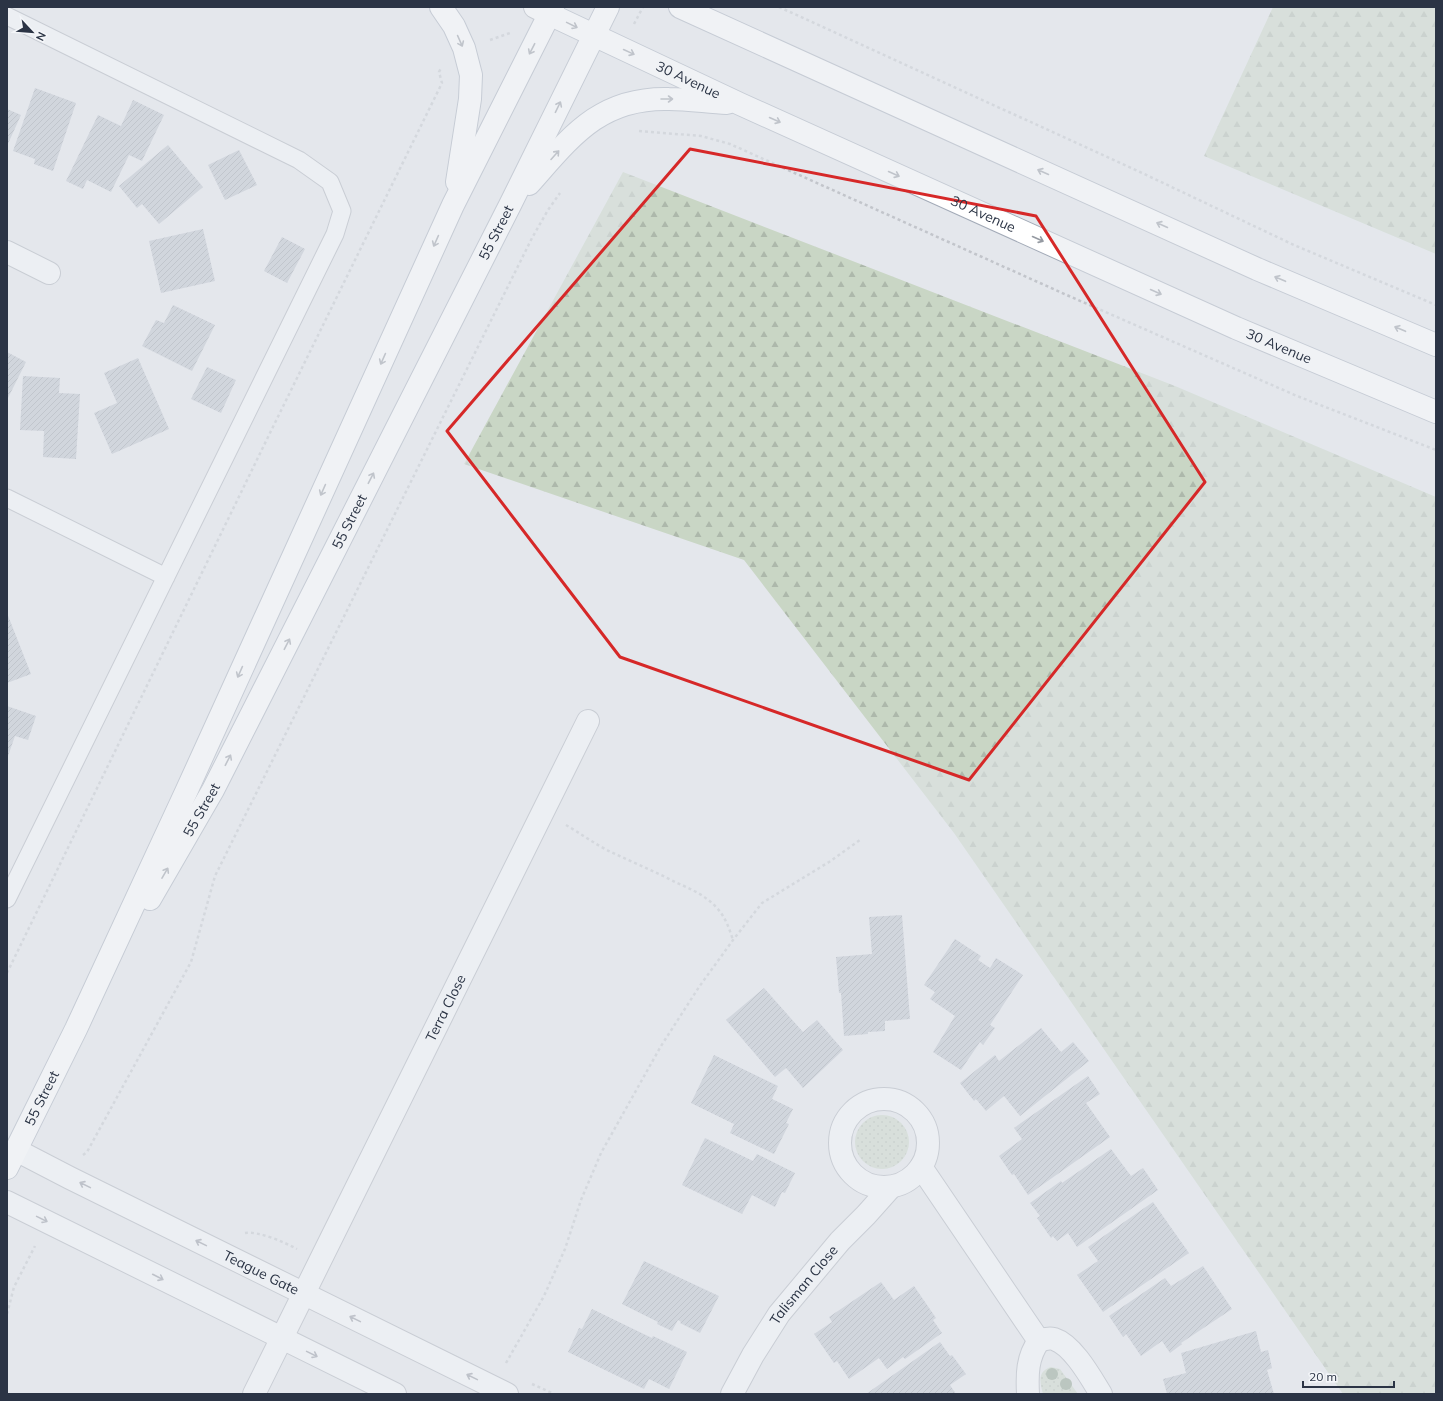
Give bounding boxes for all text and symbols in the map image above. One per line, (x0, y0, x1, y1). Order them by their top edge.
north arrow (12, 12, 52, 52)
one-way arrow (565, 22, 577, 29)
text: N (33, 30, 49, 43)
one-way arrow (457, 34, 465, 46)
one-way arrow (528, 42, 535, 54)
one-way arrow (623, 49, 635, 56)
street label: 30 Avenue (653, 57, 723, 103)
one-way arrow (660, 95, 673, 103)
one-way arrow (555, 101, 562, 113)
one-way arrow (769, 117, 781, 124)
one-way arrow (550, 150, 559, 160)
one-way arrow (1038, 168, 1050, 175)
one-way arrow (887, 171, 899, 178)
street label: 30 Avenue (948, 191, 1018, 236)
street label: 55 Street (475, 202, 517, 263)
one-way arrow (1156, 221, 1168, 229)
one-way arrow (432, 235, 439, 247)
one-way arrow (1031, 236, 1043, 243)
one-way arrow (1275, 274, 1287, 282)
one-way arrow (1150, 289, 1162, 296)
street label: 30 Avenue (1244, 324, 1314, 368)
one-way arrow (1395, 325, 1407, 333)
one-way arrow (378, 353, 386, 365)
one-way arrow (368, 472, 375, 484)
one-way arrow (319, 484, 326, 496)
street label: 55 Street (328, 491, 371, 552)
one-way arrow (284, 638, 291, 650)
one-way arrow (236, 666, 243, 678)
one-way arrow (225, 754, 232, 766)
street label: 55 Street (179, 780, 224, 840)
one-way arrow (161, 867, 169, 879)
street label: Terra Close (421, 971, 470, 1044)
street label: 55 Street (20, 1068, 63, 1129)
one-way arrow (79, 1181, 91, 1188)
one-way arrow (36, 1216, 48, 1223)
one-way arrow (196, 1239, 208, 1246)
street label: Talisman Close (766, 1242, 842, 1328)
street label: Teague Gate (220, 1246, 302, 1299)
one-way arrow (152, 1274, 164, 1281)
one-way arrow (350, 1315, 362, 1322)
one-way arrow (306, 1351, 318, 1358)
scale bar (1303, 1363, 1394, 1389)
text: 20 m (1309, 1369, 1337, 1384)
one-way arrow (466, 1373, 478, 1380)

